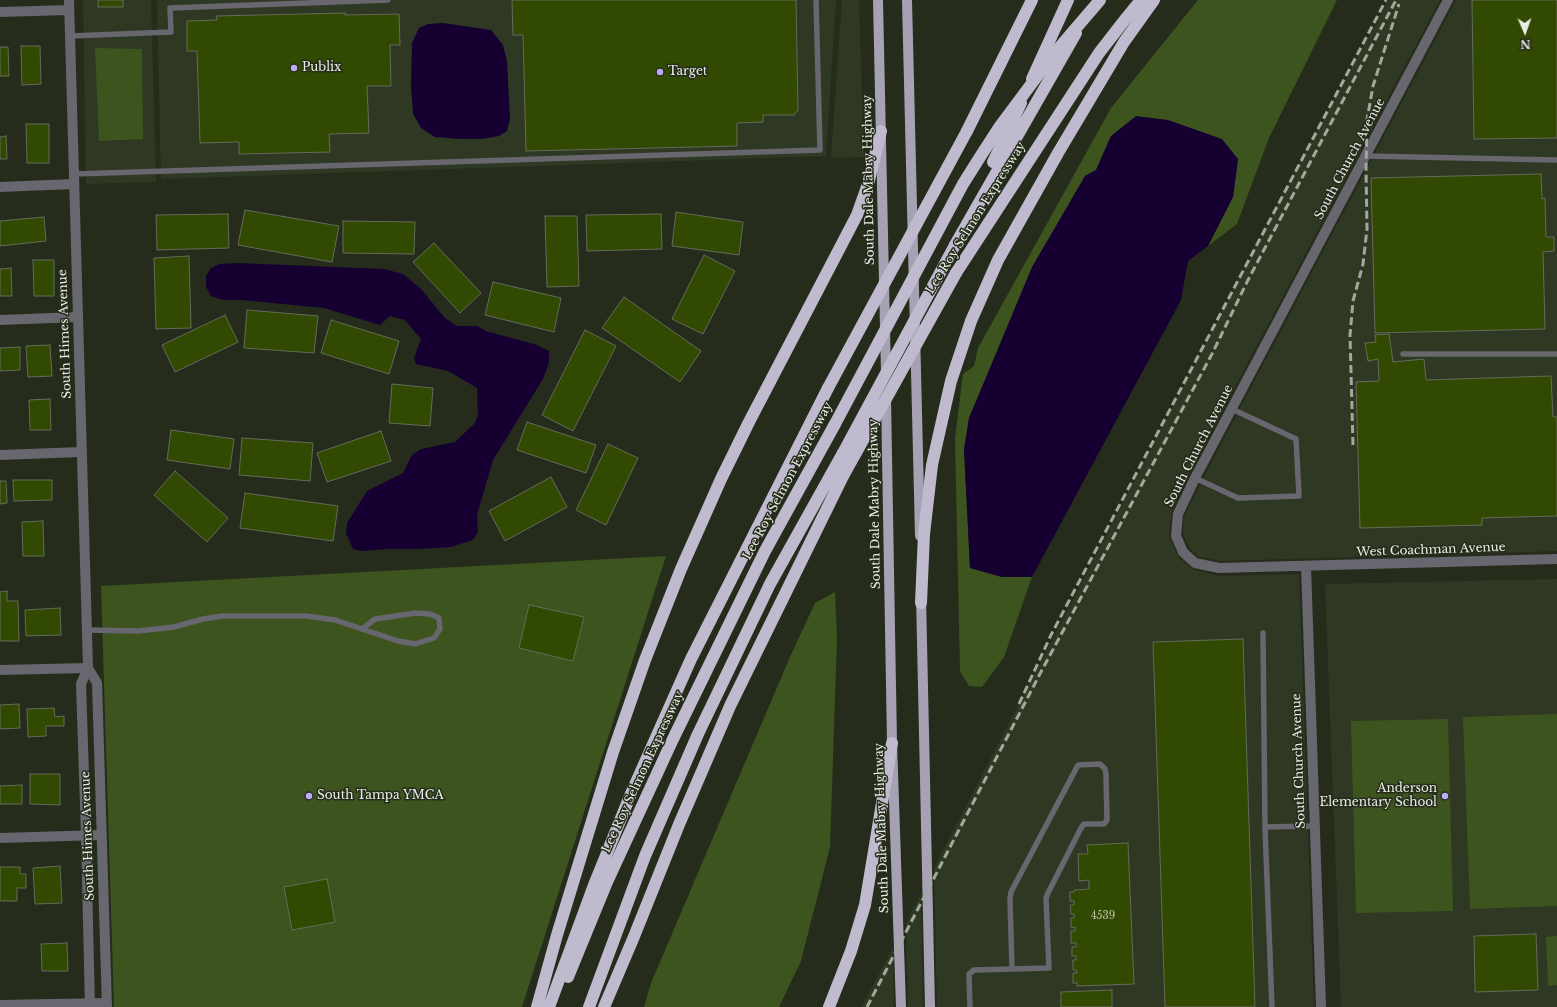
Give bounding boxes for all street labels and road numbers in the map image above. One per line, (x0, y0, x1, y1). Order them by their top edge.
street label: South Dale Mabry Highway (860, 95, 878, 265)
street label: South Church Avenue (1312, 96, 1388, 222)
street label: Lee Roy Selmon Expressway (923, 139, 1029, 297)
street label: South Himes Avenue (56, 269, 74, 399)
street label: South Church Avenue (1162, 382, 1236, 510)
street label: Lee Roy Selmon Expressway (740, 400, 836, 562)
street label: South Dale Mabry Highway (866, 419, 884, 589)
street label: West Coachman Avenue (1356, 540, 1506, 560)
street label: Lee Roy Selmon Expressway (599, 689, 687, 855)
street label: South Church Avenue (1289, 693, 1309, 829)
street label: South Dale Mabry Highway (872, 743, 892, 913)
street label: South Himes Avenue (79, 771, 97, 901)

